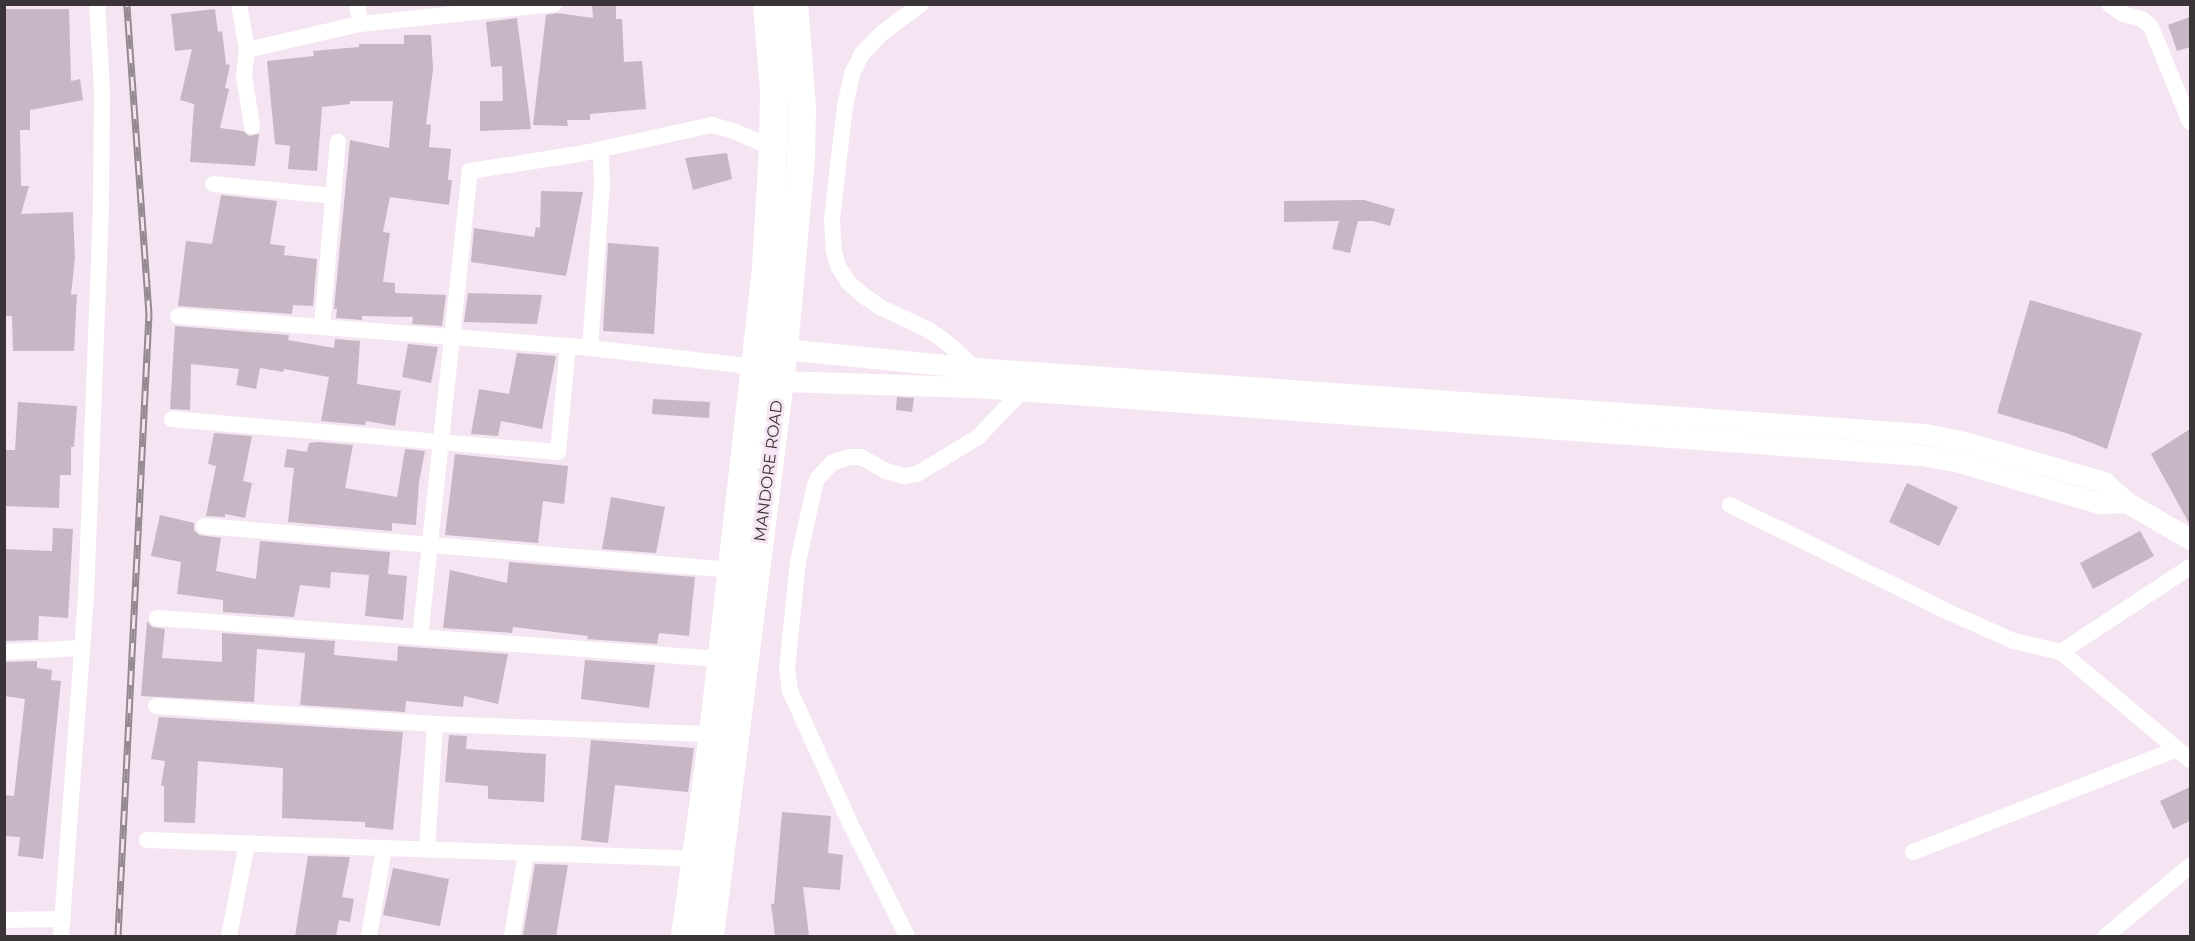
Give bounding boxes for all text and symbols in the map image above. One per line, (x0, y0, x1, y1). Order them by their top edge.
street label: MANDORE ROAD (751, 399, 787, 543)

